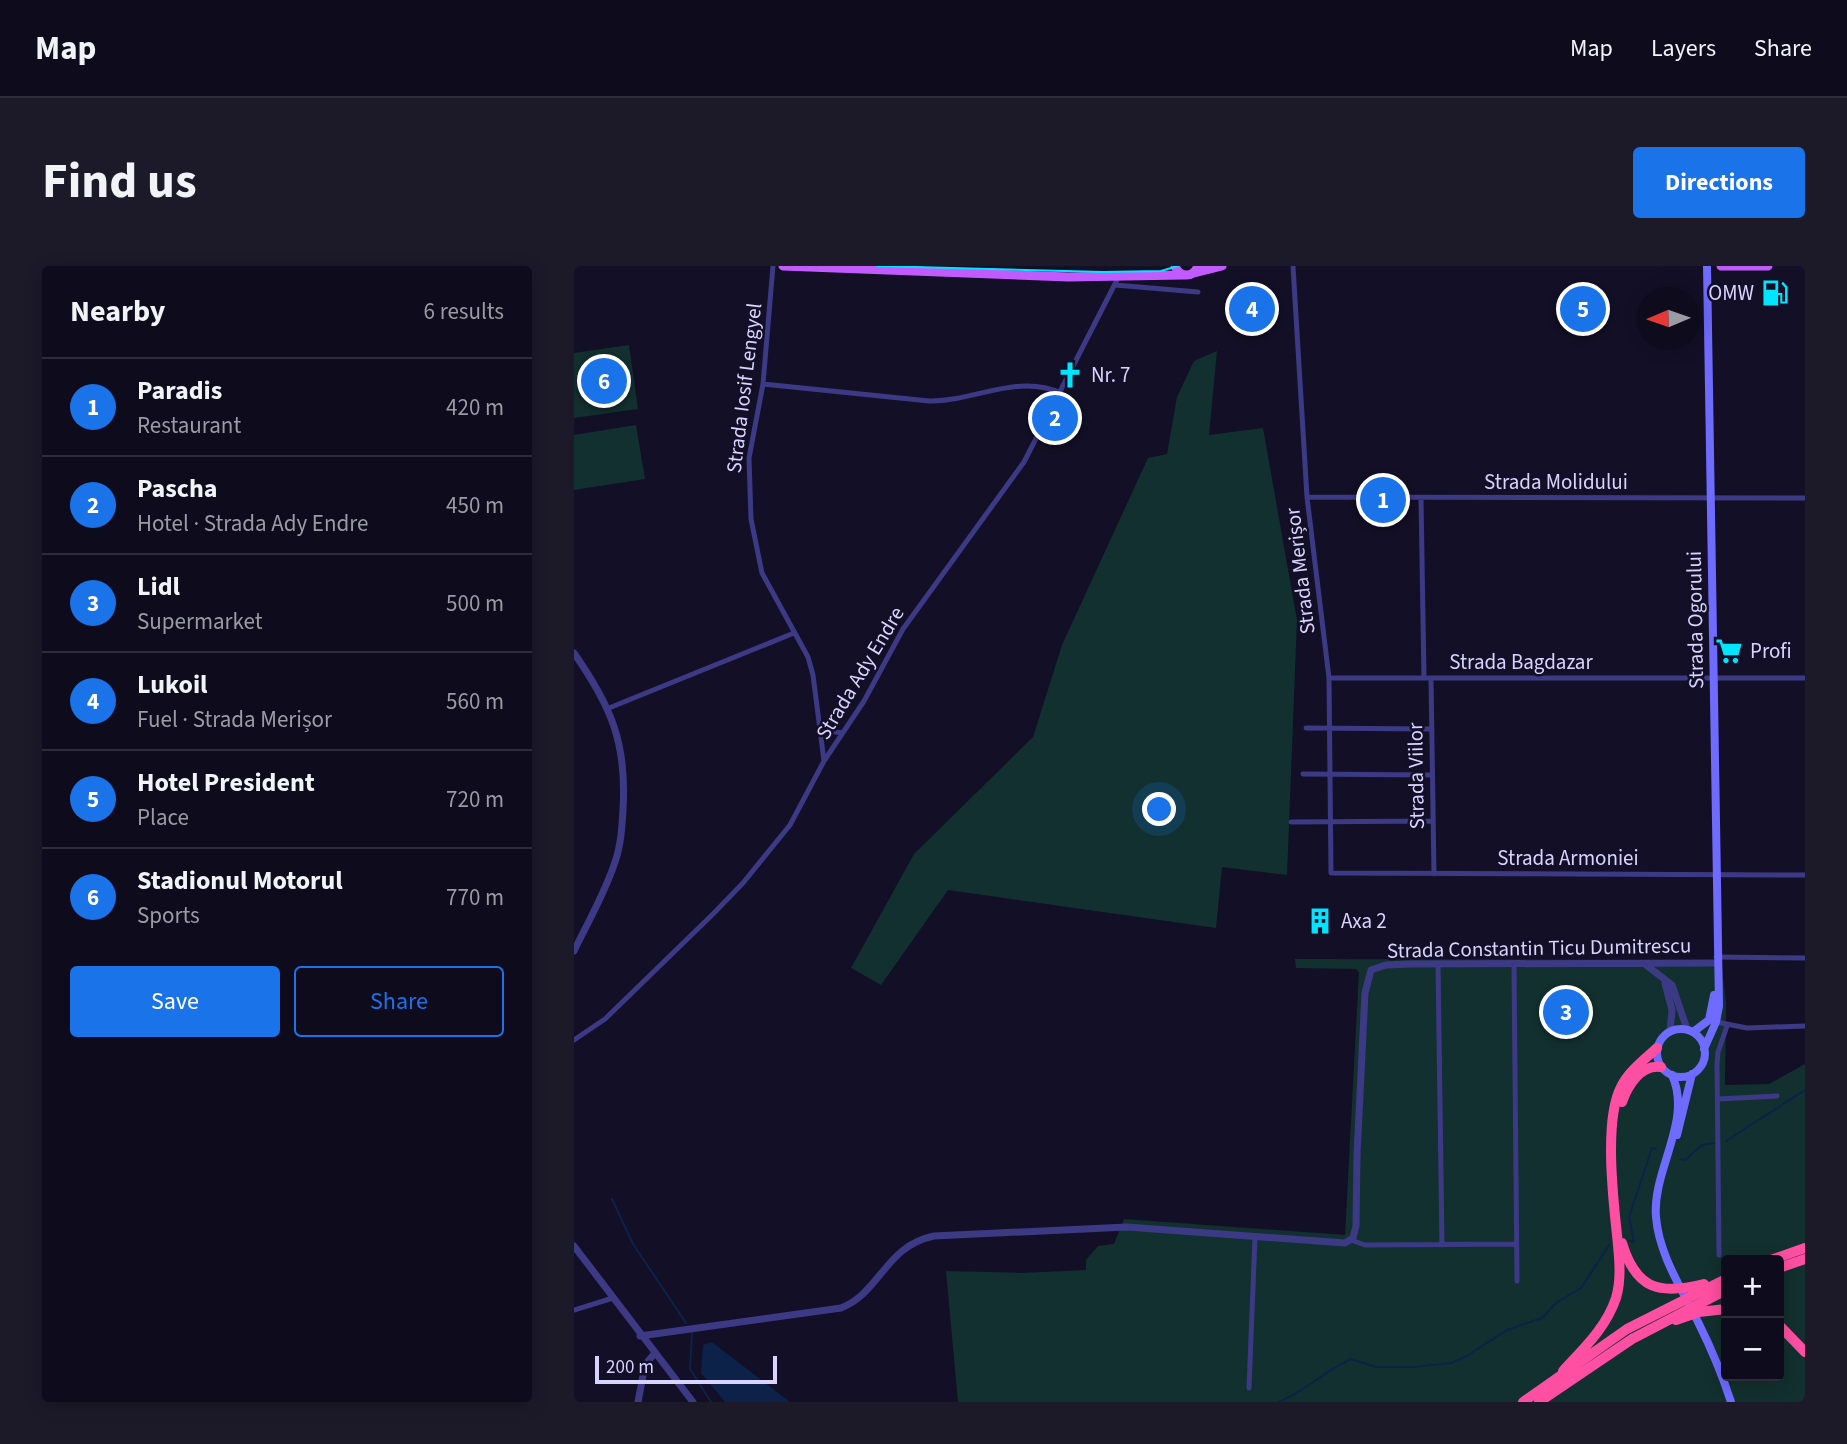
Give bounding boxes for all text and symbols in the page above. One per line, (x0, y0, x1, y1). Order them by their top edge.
text: Map (35, 25, 96, 72)
text: Map (1570, 31, 1613, 66)
text: Layers (1651, 31, 1716, 66)
text: Share (1754, 31, 1812, 66)
text: Find us (42, 147, 197, 217)
button: Directions (1633, 147, 1805, 218)
place label: OMW (1708, 278, 1754, 308)
fuel station icon: OMW (1760, 278, 1790, 308)
pin: 4 (1229, 283, 1275, 335)
pin: 5 (1560, 283, 1606, 335)
north arrow (1637, 287, 1700, 350)
text: Nearby (70, 290, 165, 333)
text: 6 results (424, 295, 504, 328)
street label: Strada Iosif Lengyel (719, 301, 769, 475)
pin: 6 (581, 355, 627, 407)
church icon: Nr. 7 (1055, 360, 1085, 390)
place label: Nr. 7 (1091, 360, 1131, 390)
text: Paradis (137, 372, 222, 409)
text: 1 (87, 391, 99, 424)
text: 420 m (446, 391, 504, 424)
pin: 2 (1032, 392, 1078, 444)
text: Restaurant (137, 409, 241, 442)
street label: Strada Molidului (1484, 467, 1628, 497)
text: Pascha (137, 470, 218, 507)
pin: 1 (1360, 474, 1406, 526)
text: 2 (87, 489, 99, 522)
text: 450 m (446, 489, 504, 522)
street label: Strada Merișor (1277, 505, 1323, 636)
text: Hotel · Strada Ady Endre (137, 507, 368, 540)
street label: Strada Ogorului (1679, 551, 1711, 689)
text: Lidl (137, 568, 180, 605)
text: 3 (87, 587, 99, 620)
text: 500 m (446, 587, 504, 620)
street label: Strada Ady Endre (808, 601, 912, 745)
text: Supermarket (137, 605, 263, 638)
supermarket icon: Profi (1714, 636, 1744, 666)
place label: Profi (1750, 636, 1792, 666)
street label: Strada Bagdazar (1449, 647, 1593, 677)
text: Lukoil (137, 666, 208, 703)
text: 4 (87, 685, 99, 718)
text: 560 m (446, 685, 504, 718)
text: Fuel · Strada Merișor (137, 703, 332, 736)
street label: Strada Viilor (1400, 722, 1432, 830)
text: Hotel President (137, 764, 315, 801)
text: 5 (87, 783, 99, 816)
text: 720 m (446, 783, 504, 816)
your location (1142, 792, 1176, 826)
text: Place (137, 801, 189, 834)
street label: Strada Armoniei (1497, 843, 1639, 873)
text: Stadionul Motorul (137, 862, 343, 899)
text: 6 (87, 881, 99, 914)
text: 770 m (446, 881, 504, 914)
text: Sports (137, 899, 200, 932)
building icon: Axa 2 (1305, 906, 1335, 936)
place label: Axa 2 (1341, 906, 1387, 936)
street label: Strada Constantin Ticu Dumitrescu (1387, 930, 1691, 966)
button: Save (70, 966, 280, 1037)
button: Share (294, 966, 504, 1037)
pin: 3 (1543, 986, 1589, 1038)
map controls (1721, 1255, 1784, 1381)
button: + (1721, 1255, 1784, 1318)
button: − (1721, 1318, 1784, 1381)
scale bar (595, 1353, 777, 1385)
text: 200 m (606, 1354, 654, 1381)

